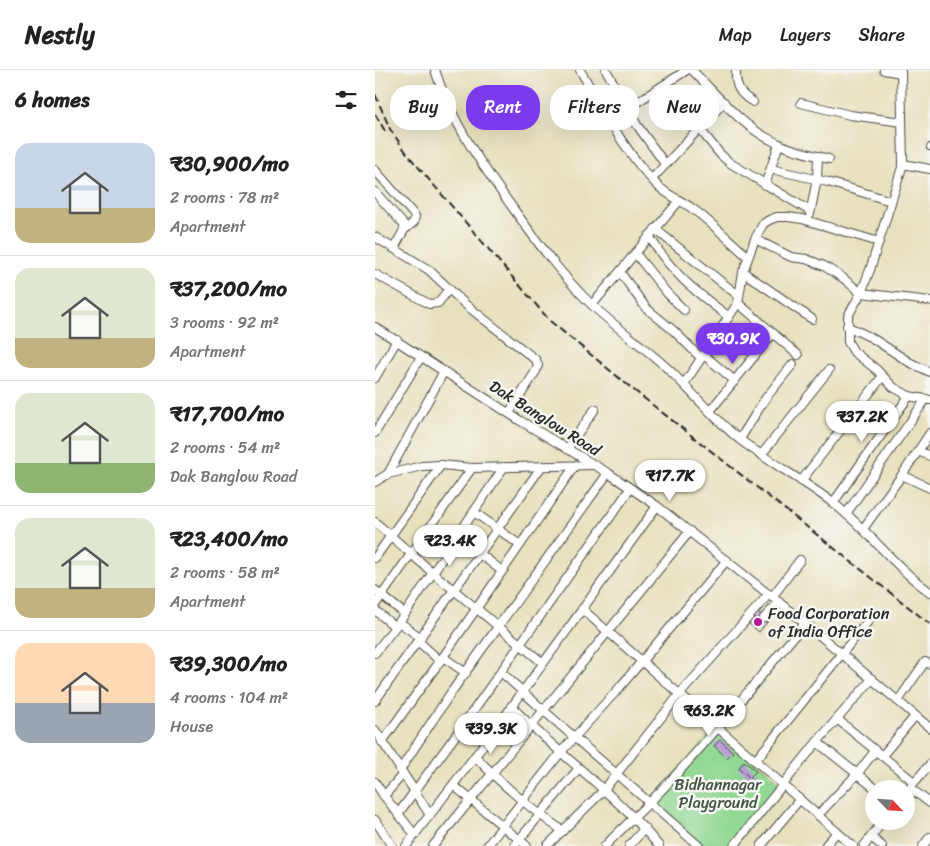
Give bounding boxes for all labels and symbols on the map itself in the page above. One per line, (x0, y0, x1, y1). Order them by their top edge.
pin: ₹30.9K (692, 322, 774, 365)
street label: Dak Banglow Road (483, 372, 608, 465)
pin: ₹37.2K (821, 400, 903, 443)
pin: ₹17.7K (629, 460, 711, 502)
pin: ₹23.4K (409, 524, 491, 567)
place label: Food Corporation of India Office (768, 599, 890, 646)
marker: Food Corporation of India Office (752, 616, 764, 628)
pin: ₹63.2K (668, 694, 750, 737)
pin: ₹39.3K (450, 712, 532, 755)
park label: Bidhannagar Playground (674, 770, 763, 817)
north arrow (865, 780, 915, 830)

